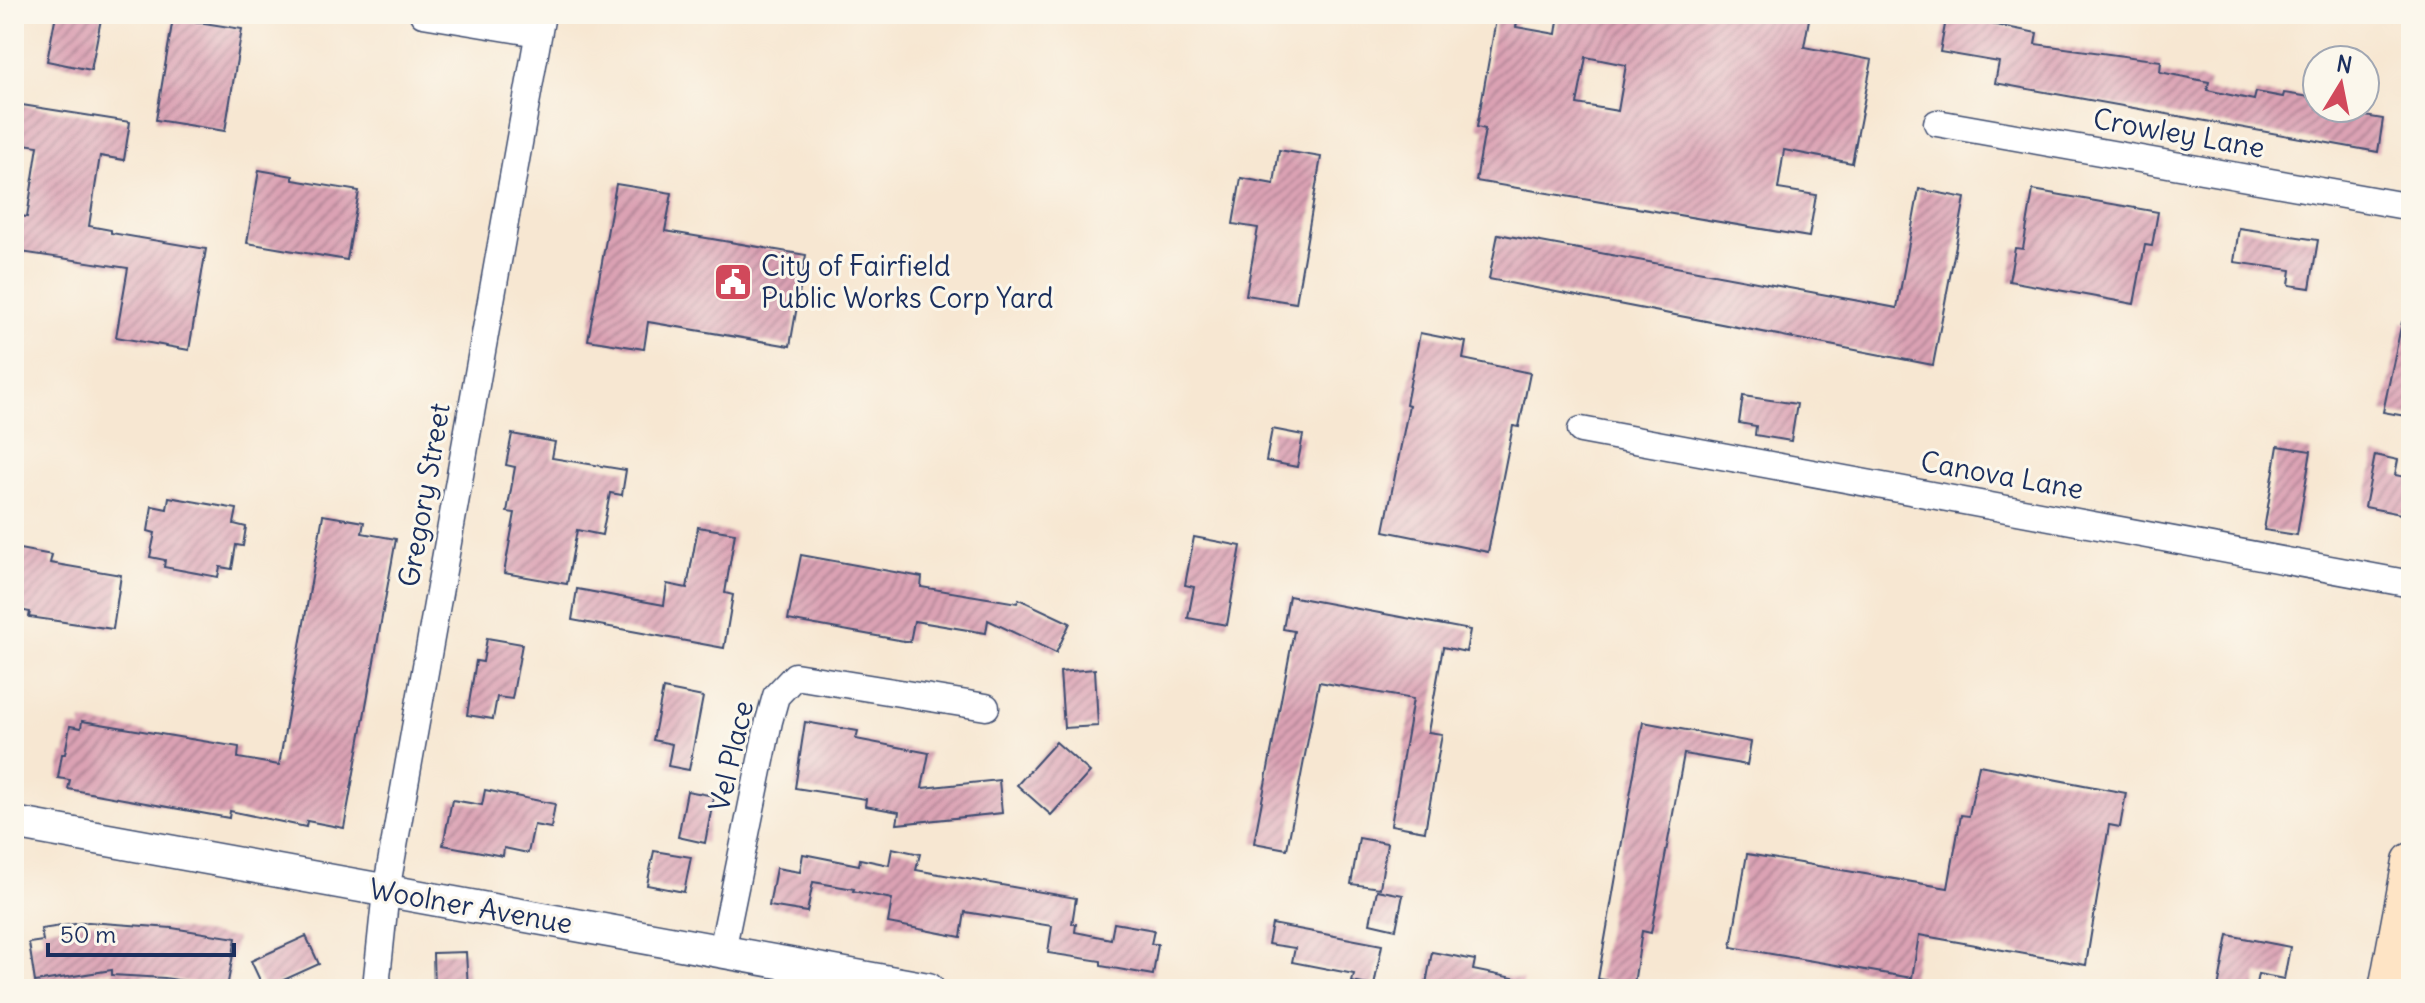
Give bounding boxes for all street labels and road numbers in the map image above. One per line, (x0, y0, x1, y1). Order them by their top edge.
street label: Crowley Lane (2090, 100, 2268, 166)
street label: Gregory Street (390, 400, 458, 590)
street label: Canova Lane (1918, 443, 2086, 507)
street label: Vel Place (701, 697, 761, 815)
street label: Woolner Avenue (367, 870, 575, 942)

